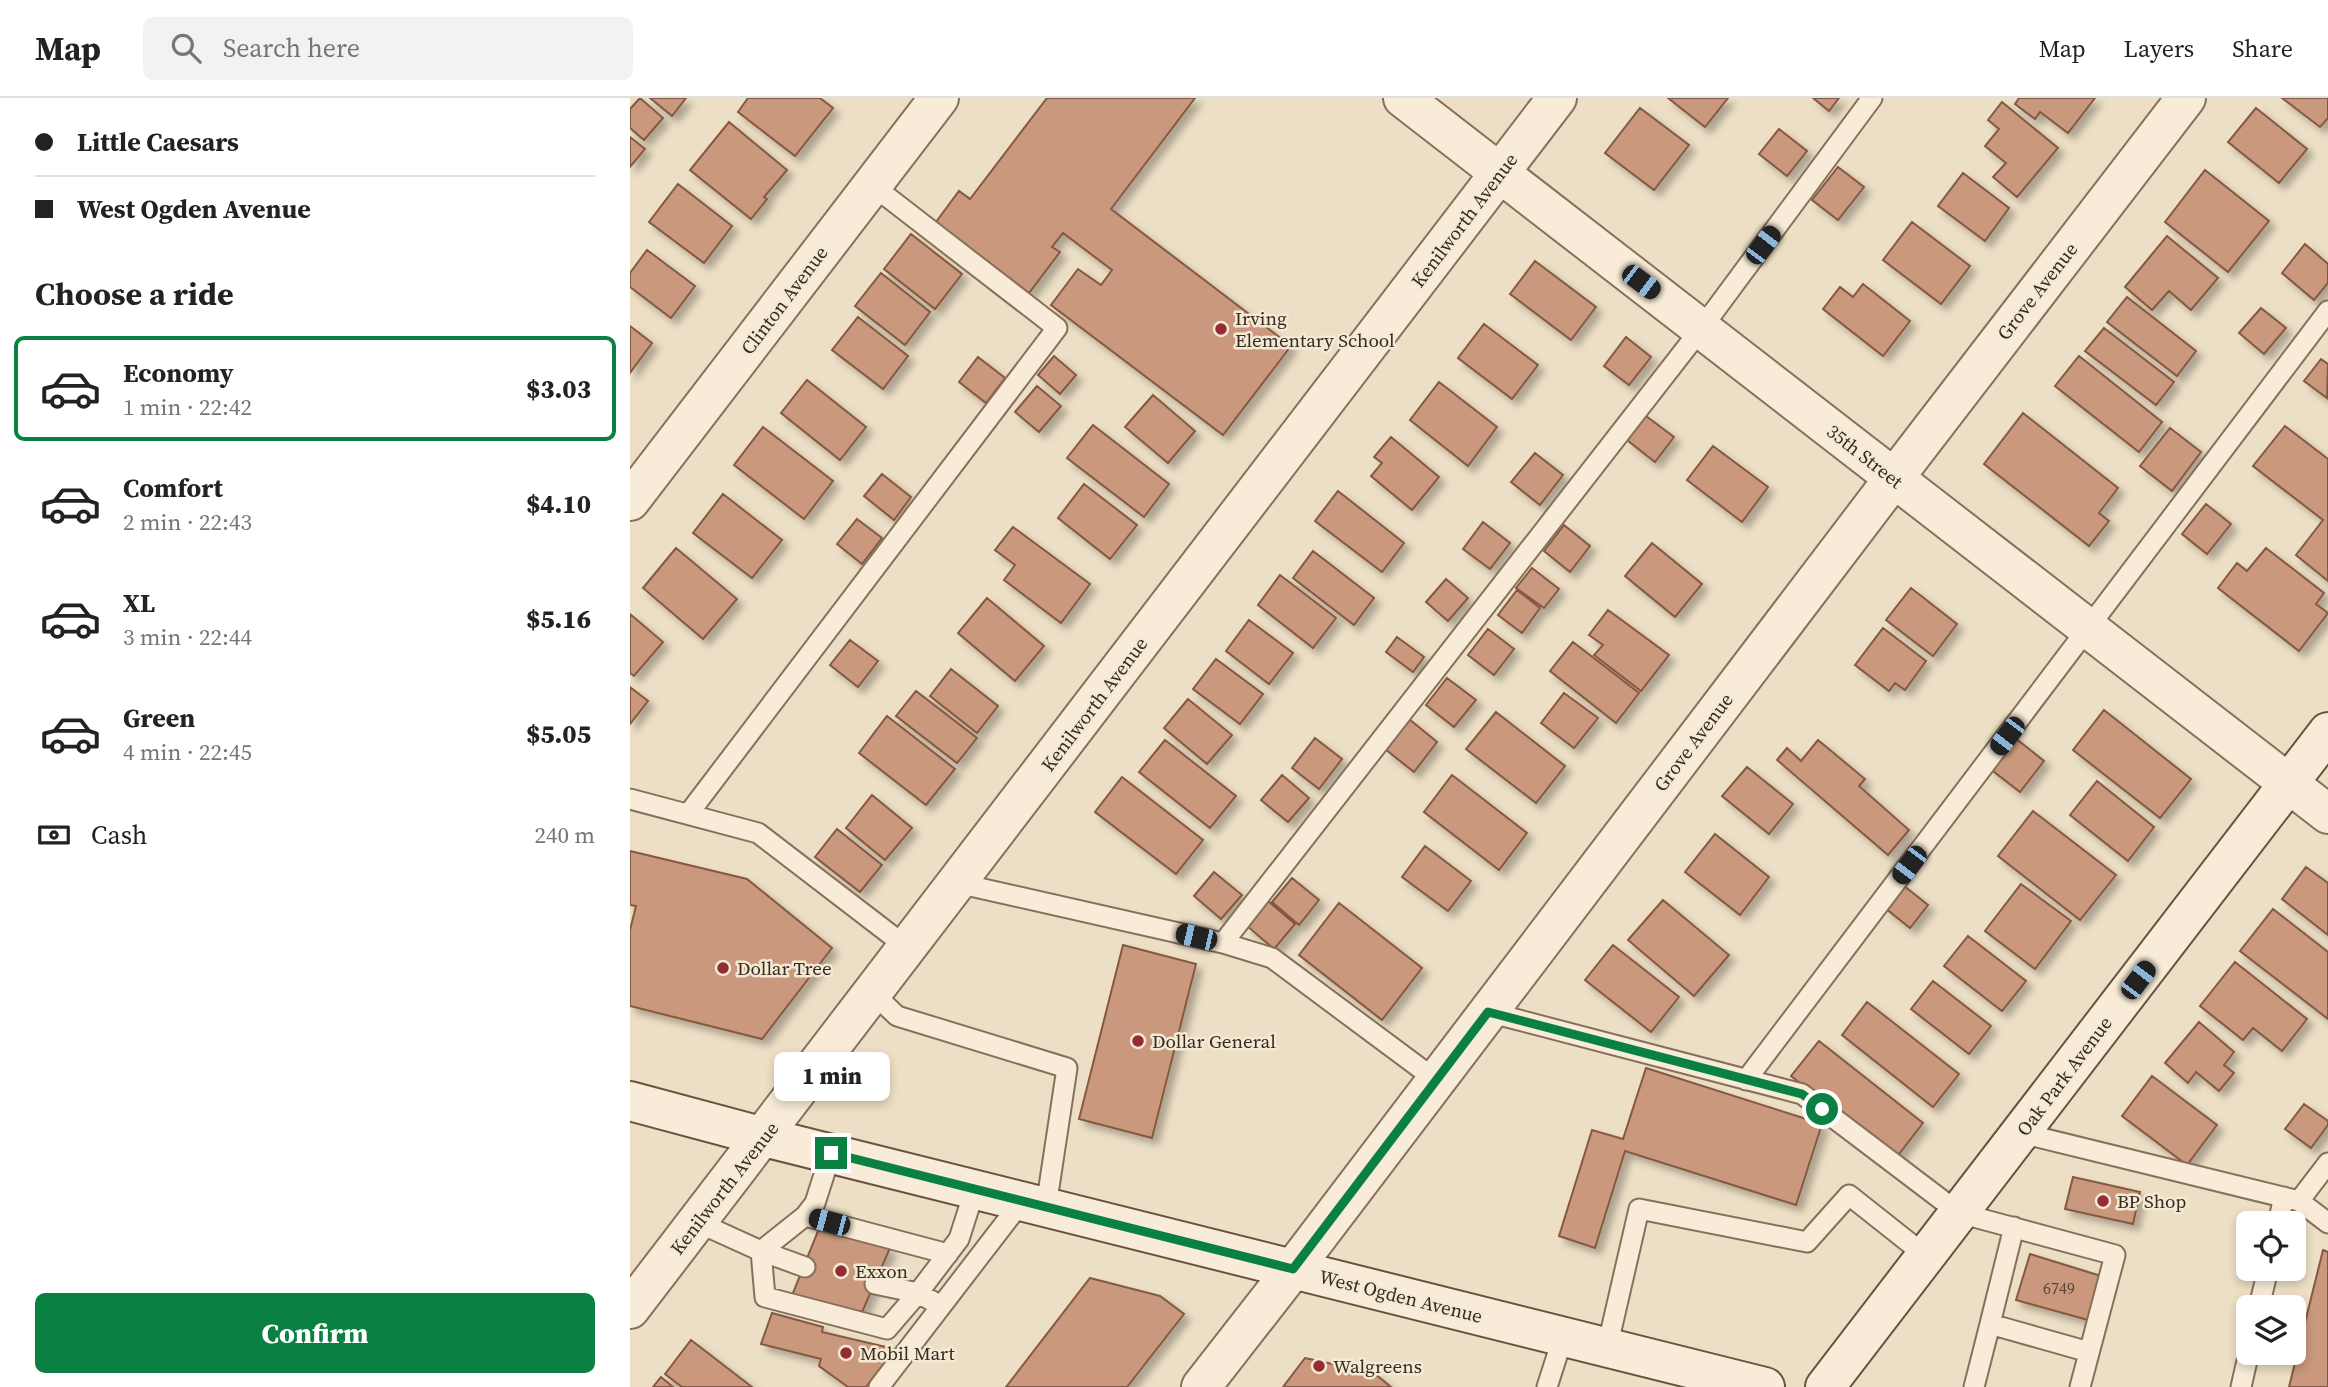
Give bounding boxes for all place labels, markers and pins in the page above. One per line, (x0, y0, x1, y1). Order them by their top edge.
place label: Irving Elementary School (1235, 305, 1395, 353)
marker: Irving Elementary School (1213, 321, 1229, 337)
place label: Dollar Tree (737, 955, 832, 981)
marker: Dollar Tree (715, 960, 731, 976)
place label: Dollar General (1152, 1028, 1276, 1054)
marker: Dollar General (1130, 1033, 1146, 1049)
place label: BP Shop (2117, 1188, 2186, 1214)
marker: BP Shop (2095, 1193, 2111, 1209)
place label: Exxon (855, 1258, 908, 1284)
marker: Exxon (833, 1263, 849, 1279)
place label: Mobil Mart (860, 1340, 955, 1366)
marker: Mobil Mart (838, 1345, 854, 1361)
place label: Walgreens (1333, 1353, 1422, 1379)
marker: Walgreens (1311, 1358, 1327, 1374)

